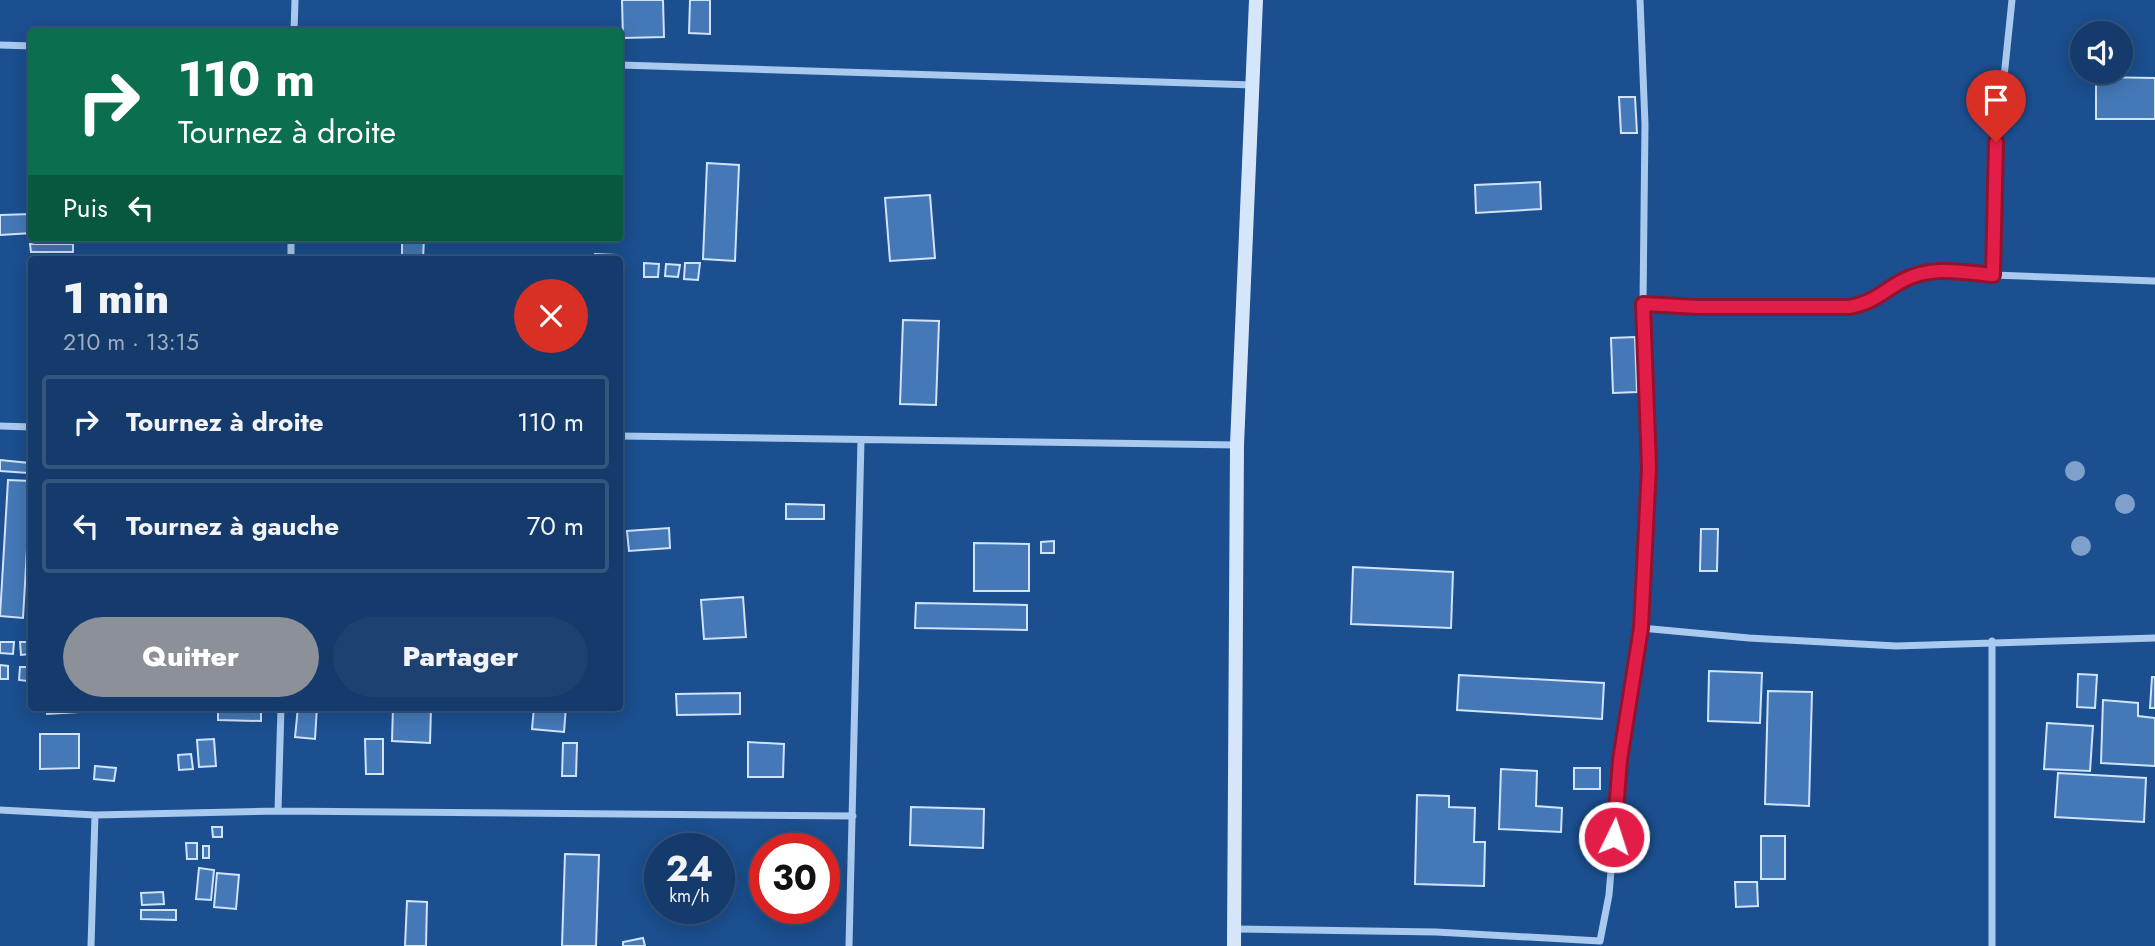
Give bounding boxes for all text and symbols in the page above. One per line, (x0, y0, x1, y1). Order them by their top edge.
map controls (2070, 21, 2133, 84)
button: sound (2070, 21, 2133, 84)
text: 110 m (178, 44, 315, 114)
icon: right (63, 56, 154, 147)
pin (1966, 70, 2026, 142)
icon: arrive (1977, 81, 2015, 119)
text: Tournez à droite (178, 109, 396, 155)
text: Puis (63, 189, 108, 227)
icon: left (122, 189, 160, 227)
text: 1 min (63, 268, 169, 329)
button: close (514, 279, 588, 353)
text: 210 m · 13:15 (63, 325, 199, 359)
icon: right (67, 403, 105, 441)
text: Tournez à droite (126, 403, 324, 441)
text: 110 m (517, 403, 584, 441)
icon: left (67, 507, 105, 545)
text: Tournez à gauche (126, 507, 339, 545)
text: 70 m (527, 507, 584, 545)
button: Quitter (63, 617, 319, 697)
button: Partager (333, 617, 588, 697)
position arrow (1577, 800, 1651, 874)
speed limit sign: 30 (749, 833, 840, 924)
text: 24 (666, 844, 713, 894)
text: km/h (669, 883, 710, 909)

